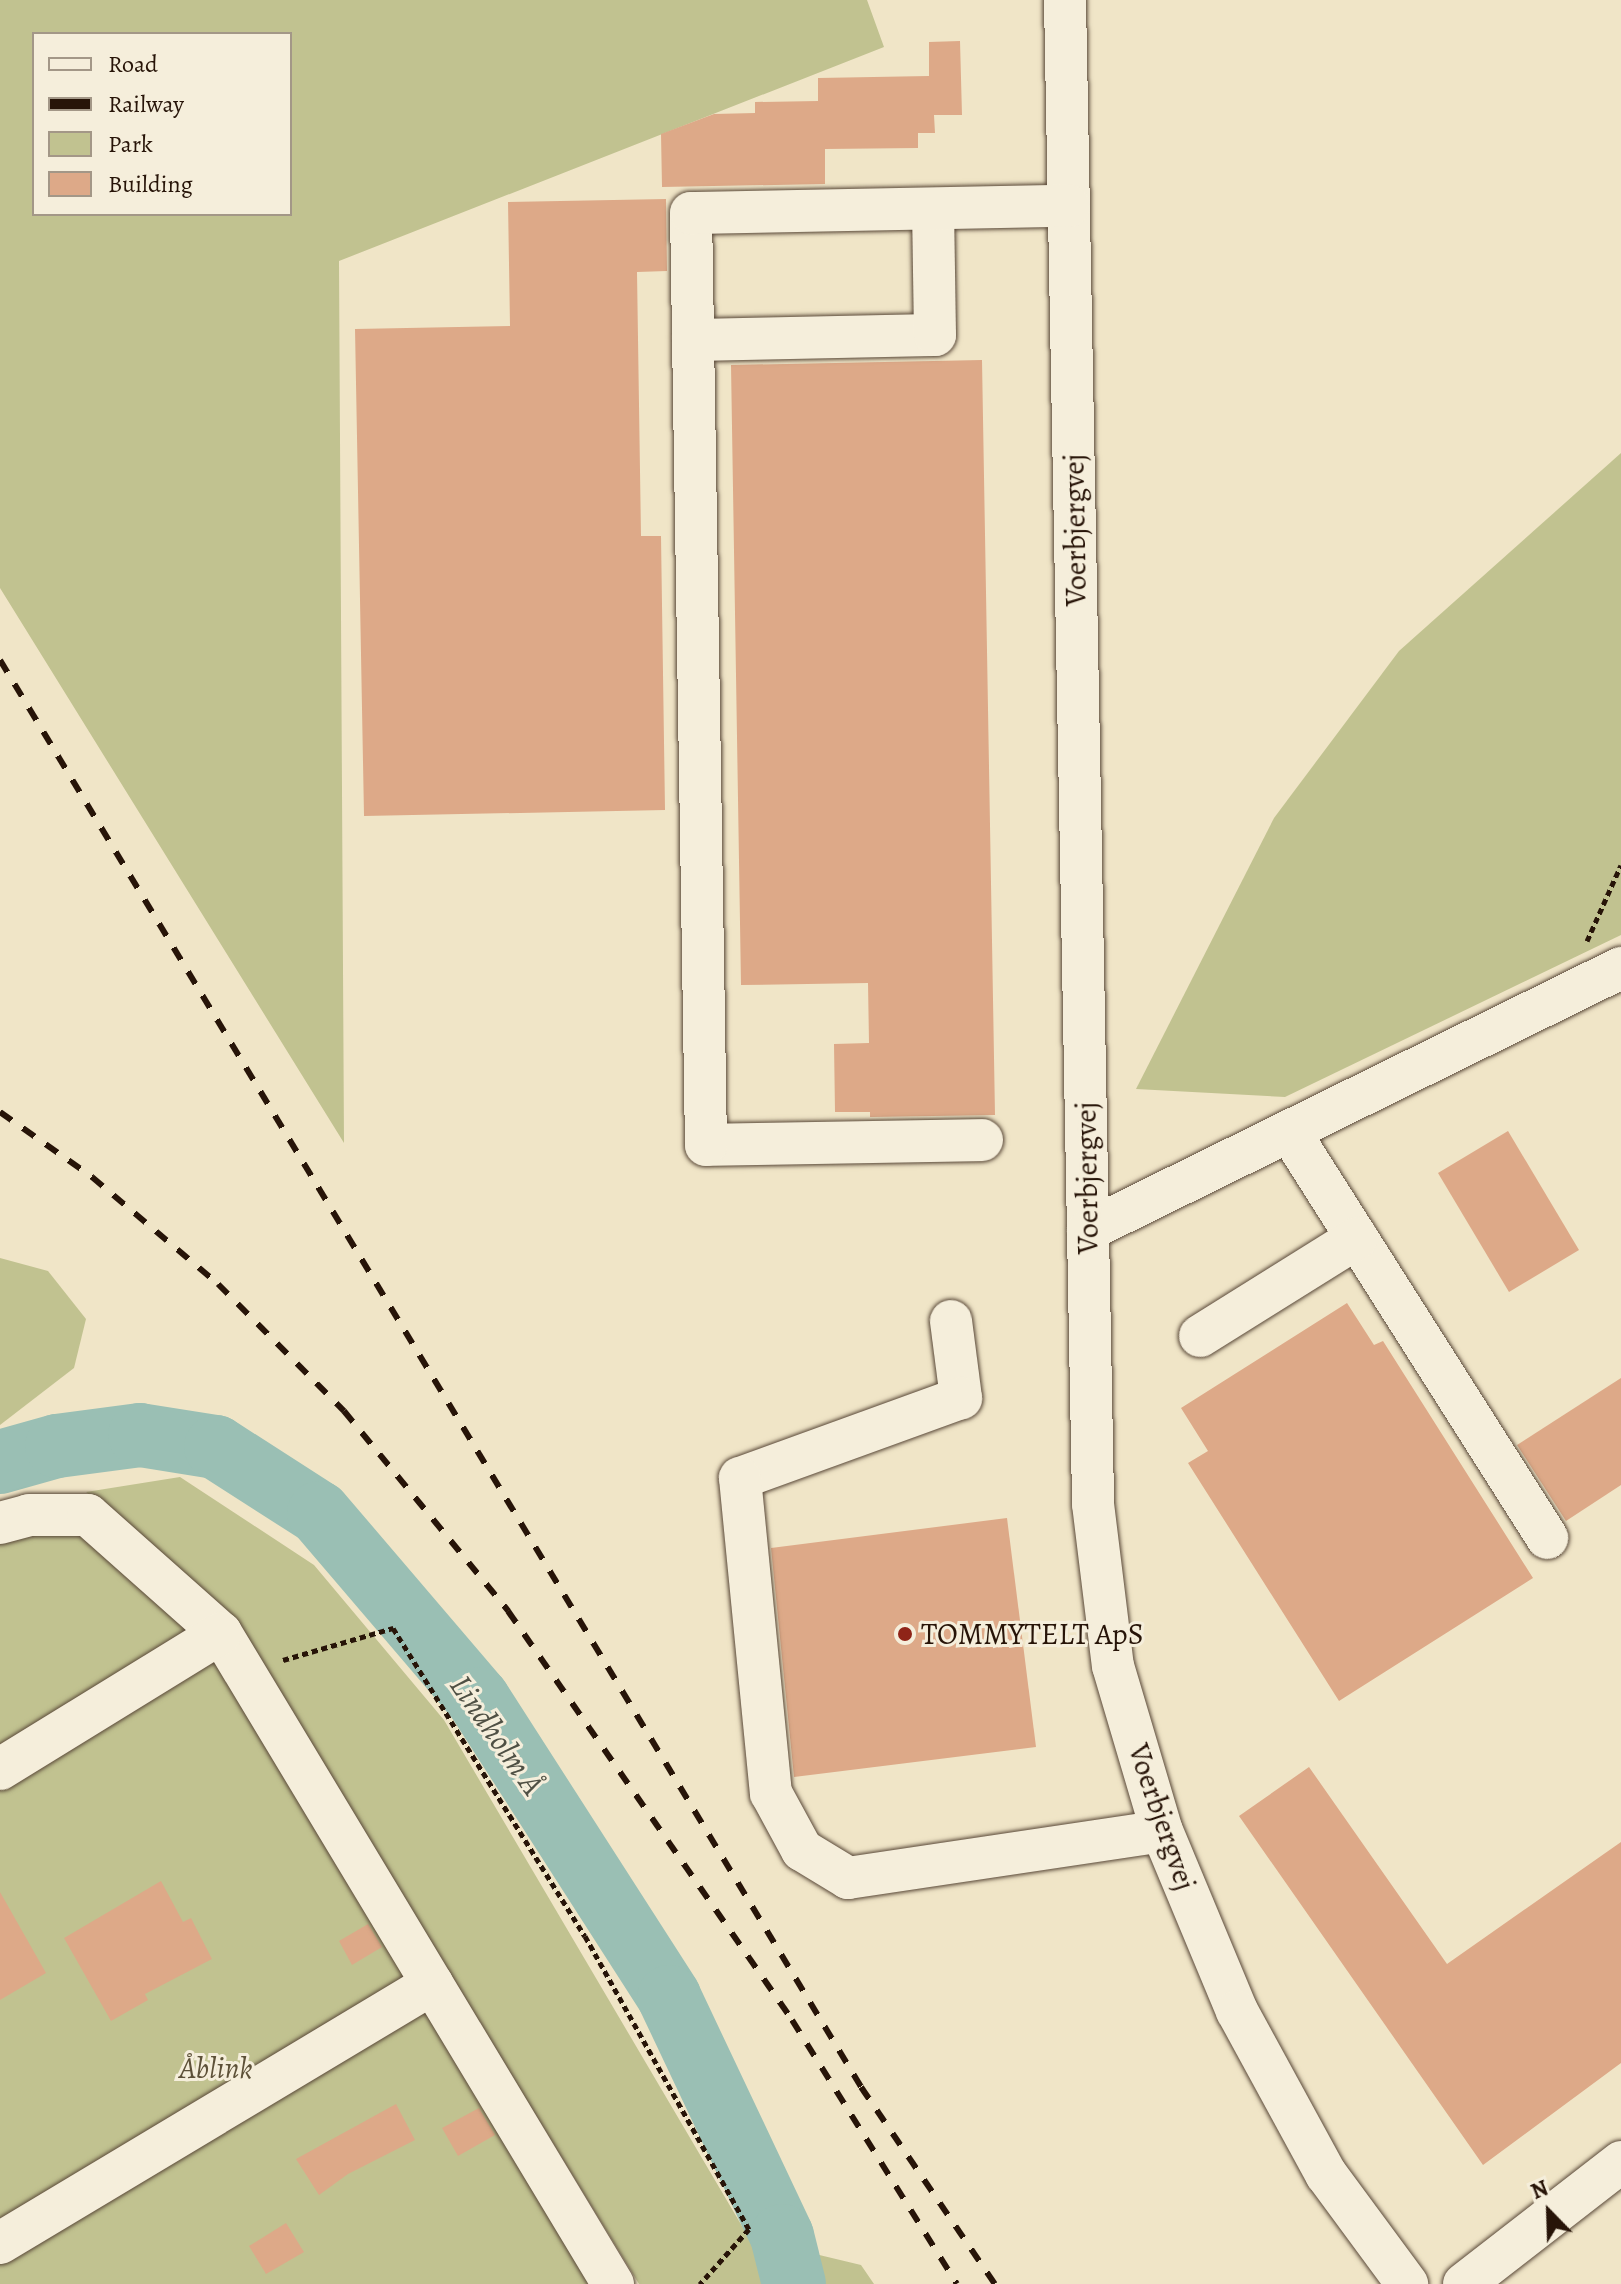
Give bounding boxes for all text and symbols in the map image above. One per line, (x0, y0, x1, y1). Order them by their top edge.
legend (32, 32, 292, 216)
text: Road (108, 48, 158, 80)
text: Railway (108, 88, 184, 120)
text: Park (108, 128, 153, 160)
text: Building (108, 168, 193, 200)
street label: Voerbjergvej (1056, 453, 1094, 607)
street label: Voerbjergvej (1068, 1101, 1106, 1255)
place label: TOMMYTELT ApS (921, 1616, 1144, 1652)
marker: TOMMYTELT ApS (896, 1625, 914, 1643)
water label: Lindholm Å (442, 1667, 552, 1803)
street label: Voerbjergvej (1120, 1739, 1204, 1895)
park label: Åblink (179, 2050, 253, 2086)
north arrow (1509, 2172, 1589, 2252)
text: N (1526, 2173, 1553, 2207)

